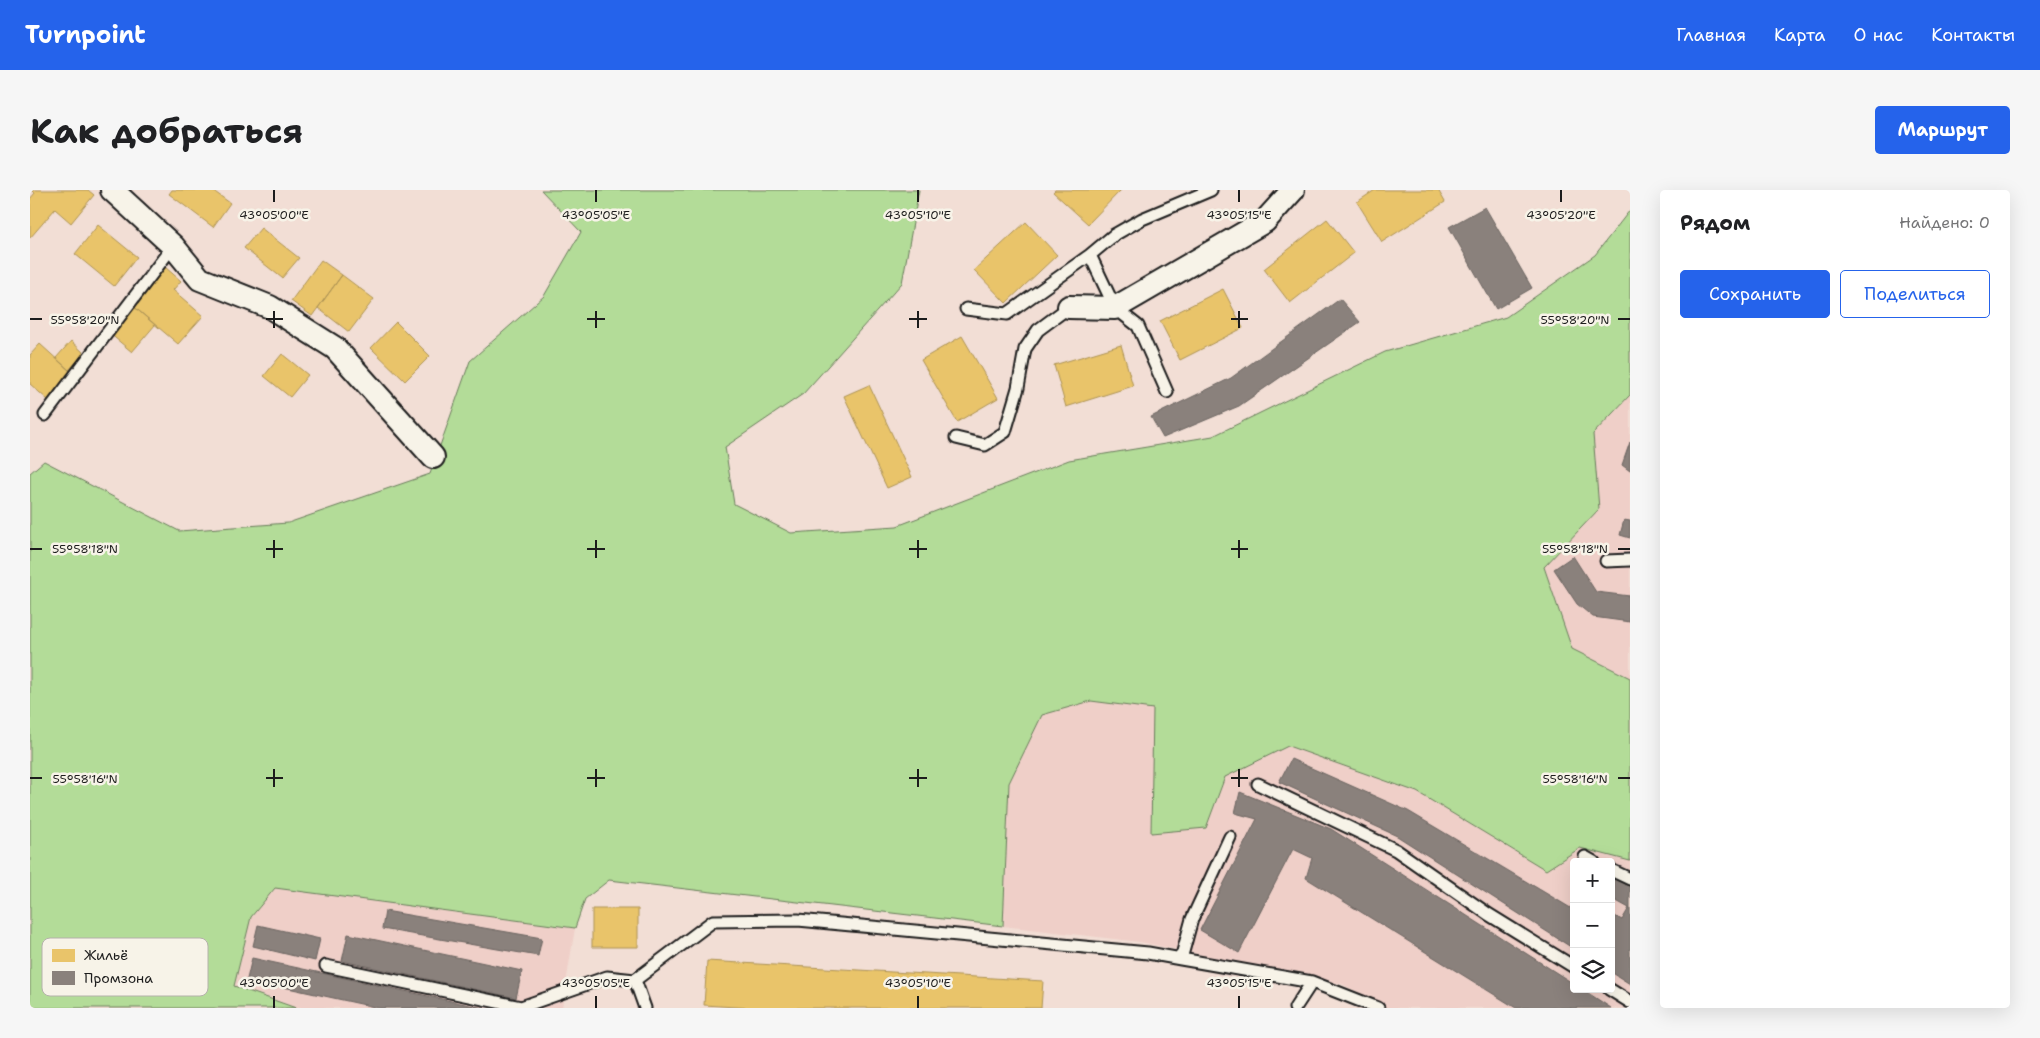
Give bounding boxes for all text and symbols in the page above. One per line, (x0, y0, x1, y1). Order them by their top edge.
text: Turnpoint (25, 19, 146, 51)
text: Главная (1676, 23, 1746, 47)
text: Карта (1774, 23, 1826, 47)
text: О нас (1854, 23, 1903, 47)
text: Контакты (1931, 23, 2015, 47)
button: Маршрут (1875, 106, 2010, 154)
text: Как добраться (30, 107, 303, 154)
text: 43°05'00"E (239, 207, 309, 223)
text: 43°05'05"E (562, 207, 630, 223)
text: 43°05'10"E (885, 207, 951, 223)
text: 43°05'15"E (1206, 207, 1272, 223)
text: 43°05'20"E (1526, 207, 1596, 223)
text: Рядом (1680, 209, 1750, 237)
text: Найдено: 0 (1899, 212, 1990, 233)
button: Сохранить (1680, 270, 1830, 318)
button: Поделиться (1840, 270, 1990, 318)
text: 55°58'20"N (50, 312, 120, 328)
text: 55°58'20"N (1540, 312, 1610, 328)
text: 55°58'18"N (52, 541, 118, 557)
text: 55°58'18"N (1542, 541, 1608, 557)
text: 55°58'16"N (52, 771, 118, 787)
text: 55°58'16"N (1542, 771, 1608, 787)
map controls (1570, 858, 1615, 993)
button: + (1570, 858, 1615, 903)
button: − (1570, 903, 1615, 948)
legend (42, 938, 208, 996)
text: Жильё (84, 946, 128, 964)
button: layers (1570, 948, 1615, 993)
text: Промзона (84, 969, 153, 987)
text: 43°05'00"E (239, 975, 309, 991)
text: 43°05'05"E (562, 975, 630, 991)
text: 43°05'10"E (885, 975, 951, 991)
text: 43°05'15"E (1206, 975, 1272, 991)

